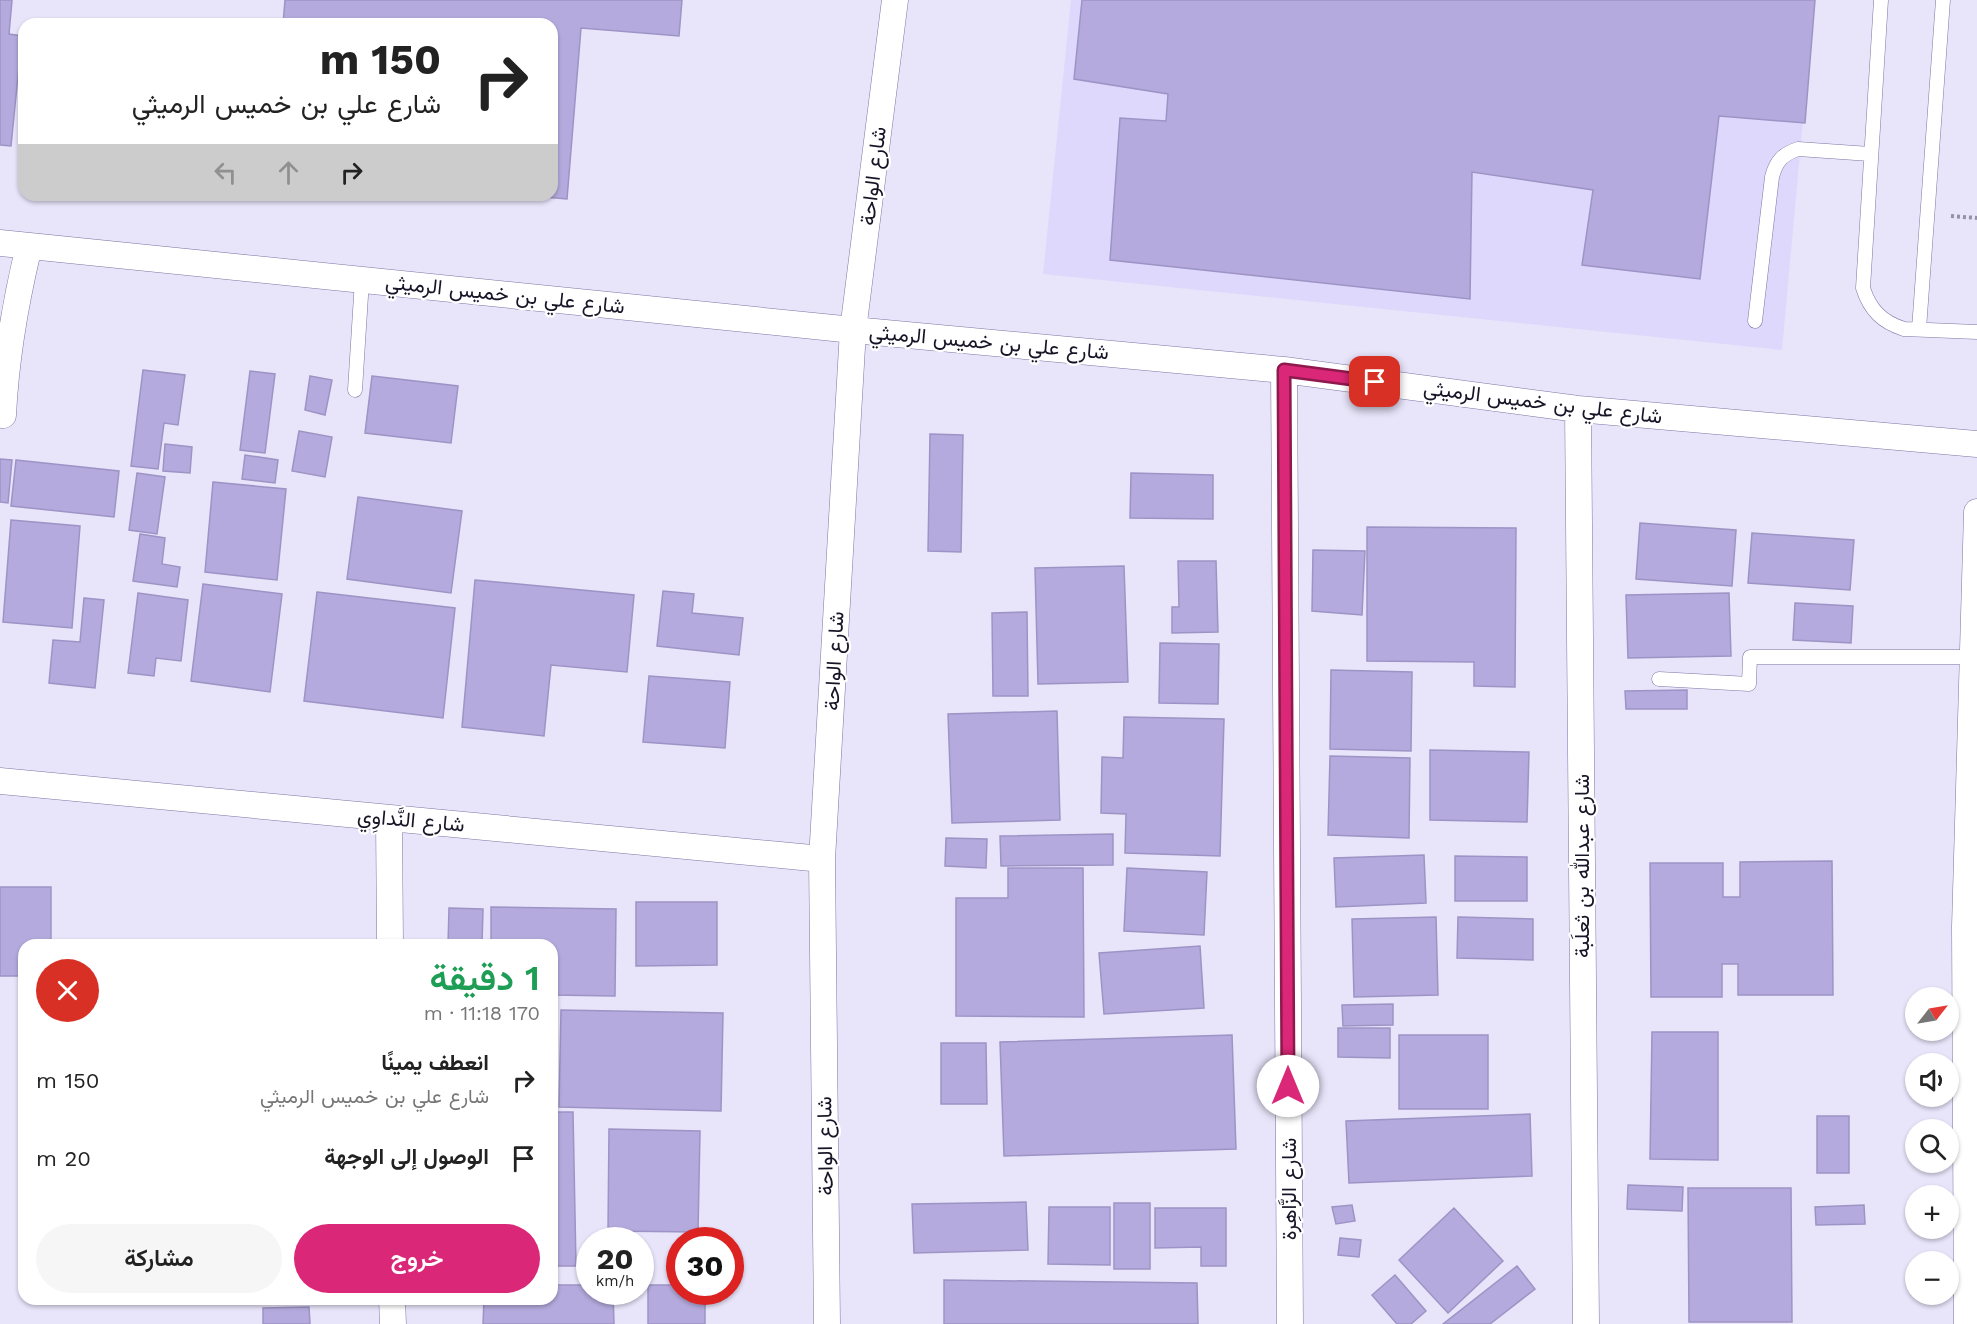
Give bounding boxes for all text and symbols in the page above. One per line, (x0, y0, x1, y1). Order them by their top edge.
text: 150 m (320, 35, 441, 84)
icon: right (462, 42, 540, 120)
text: شارع علي بن خميس الرميثي (132, 88, 441, 120)
street label: شارع الواحة (854, 125, 893, 227)
icon: left (209, 156, 242, 189)
icon: ahead (272, 156, 305, 189)
icon: right (335, 156, 368, 189)
street label: شارع علي بن خميس الرميثي (384, 269, 626, 323)
street label: شارع علي بن خميس الرميثي (868, 319, 1110, 369)
pin (1349, 356, 1400, 407)
icon: arrive (1358, 365, 1391, 398)
street label: شارع علي بن خميس الرميثي (1422, 374, 1664, 434)
street label: شارع الواحة (818, 611, 851, 711)
street label: شارع عبدالله بن ثعلَبة (1569, 774, 1596, 958)
street label: شارع النَّداوِي (356, 802, 466, 842)
text: 1 دقيقة (429, 957, 540, 999)
button: close (36, 959, 99, 1022)
north arrow (1905, 987, 1959, 1041)
map controls (1905, 987, 1959, 1305)
text: 170 m · 11:18 (424, 1001, 540, 1025)
text: انعطف يمينًا (381, 1050, 489, 1075)
button: sound (1905, 1053, 1959, 1107)
position arrow (1256, 1054, 1320, 1118)
icon: right (507, 1064, 540, 1097)
text: 150 m (36, 1068, 100, 1093)
text: شارع علي بن خميس الرميثي (260, 1084, 489, 1108)
street label: شارع الواحة (811, 1096, 840, 1196)
button: search (1905, 1119, 1959, 1173)
street label: شارع الزَّاهِرة (1276, 1138, 1303, 1240)
icon: arrive (507, 1142, 540, 1175)
text: الوصول إلى الوجهة (324, 1144, 489, 1169)
text: 20 m (36, 1146, 91, 1171)
button: + (1905, 1185, 1959, 1239)
button: مشاركة (36, 1224, 282, 1293)
button: خروج (294, 1224, 540, 1293)
speed limit sign: 30 (666, 1227, 744, 1305)
text: 20 (596, 1241, 634, 1276)
button: − (1905, 1251, 1959, 1305)
text: km/h (596, 1272, 634, 1290)

